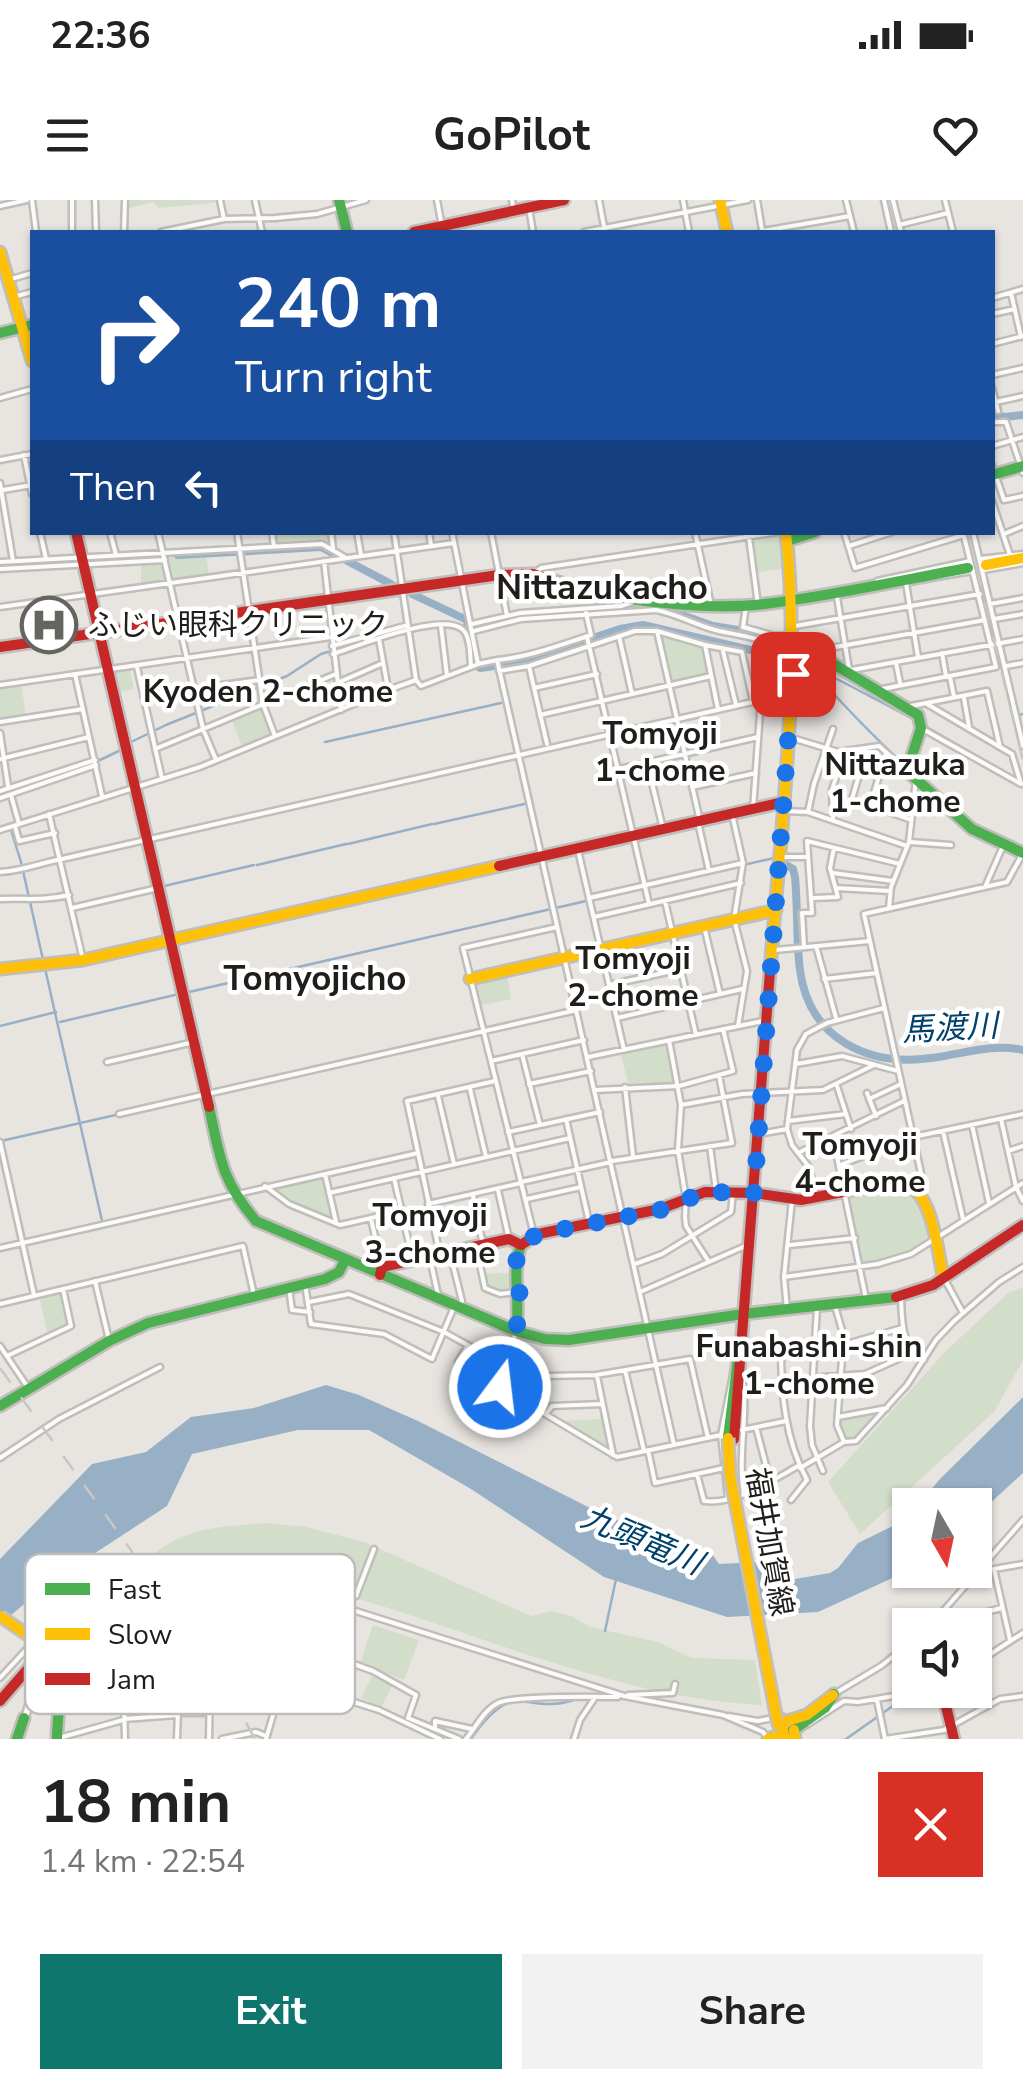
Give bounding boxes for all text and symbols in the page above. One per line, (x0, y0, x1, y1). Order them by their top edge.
text: 22:36 (50, 10, 151, 61)
text: GoPilot (433, 105, 590, 166)
icon: menu (40, 108, 95, 163)
icon: heart (928, 108, 983, 163)
text: 240 m (235, 256, 441, 352)
icon: right (70, 270, 200, 400)
text: Turn right (235, 347, 432, 408)
icon: left (176, 460, 231, 515)
text: Then (70, 462, 156, 513)
district label: Nittazukacho (496, 564, 708, 611)
hospital icon: ふじい眼科クリニック (19, 595, 79, 655)
place label: ふじい眼科クリニック (88, 605, 388, 646)
pin (751, 632, 836, 717)
icon: arrive (766, 647, 821, 702)
district label: Kyoden 2-chome (143, 670, 393, 713)
district label: Tomyoji 1-chome (594, 712, 726, 792)
district label: Nittazuka 1-chome (824, 743, 966, 823)
district label: Tomyoji 2-chome (567, 937, 699, 1017)
district label: Tomyojicho (223, 955, 407, 1002)
water label: 馬渡川 (901, 1004, 1002, 1052)
district label: Tomyoji 4-chome (794, 1123, 926, 1203)
district label: Tomyoji 3-chome (364, 1194, 496, 1274)
district label: Funabashi-shin 1-chome (696, 1325, 922, 1405)
position arrow (448, 1335, 552, 1439)
street label: 福井加賀線 (736, 1465, 802, 1619)
north arrow (892, 1488, 992, 1588)
map controls (892, 1488, 992, 1708)
water label: 九頭竜川 (575, 1495, 712, 1586)
legend (25, 1554, 355, 1714)
text: Fast (108, 1571, 161, 1609)
button: sound (892, 1608, 992, 1708)
text: Slow (108, 1616, 172, 1654)
text: Jam (107, 1661, 156, 1699)
text: 18 min (40, 1761, 231, 1843)
button: close (878, 1772, 983, 1877)
text: 1.4 km · 22:54 (40, 1840, 245, 1883)
button: Exit (40, 1954, 502, 2069)
button: Share (522, 1954, 983, 2069)

